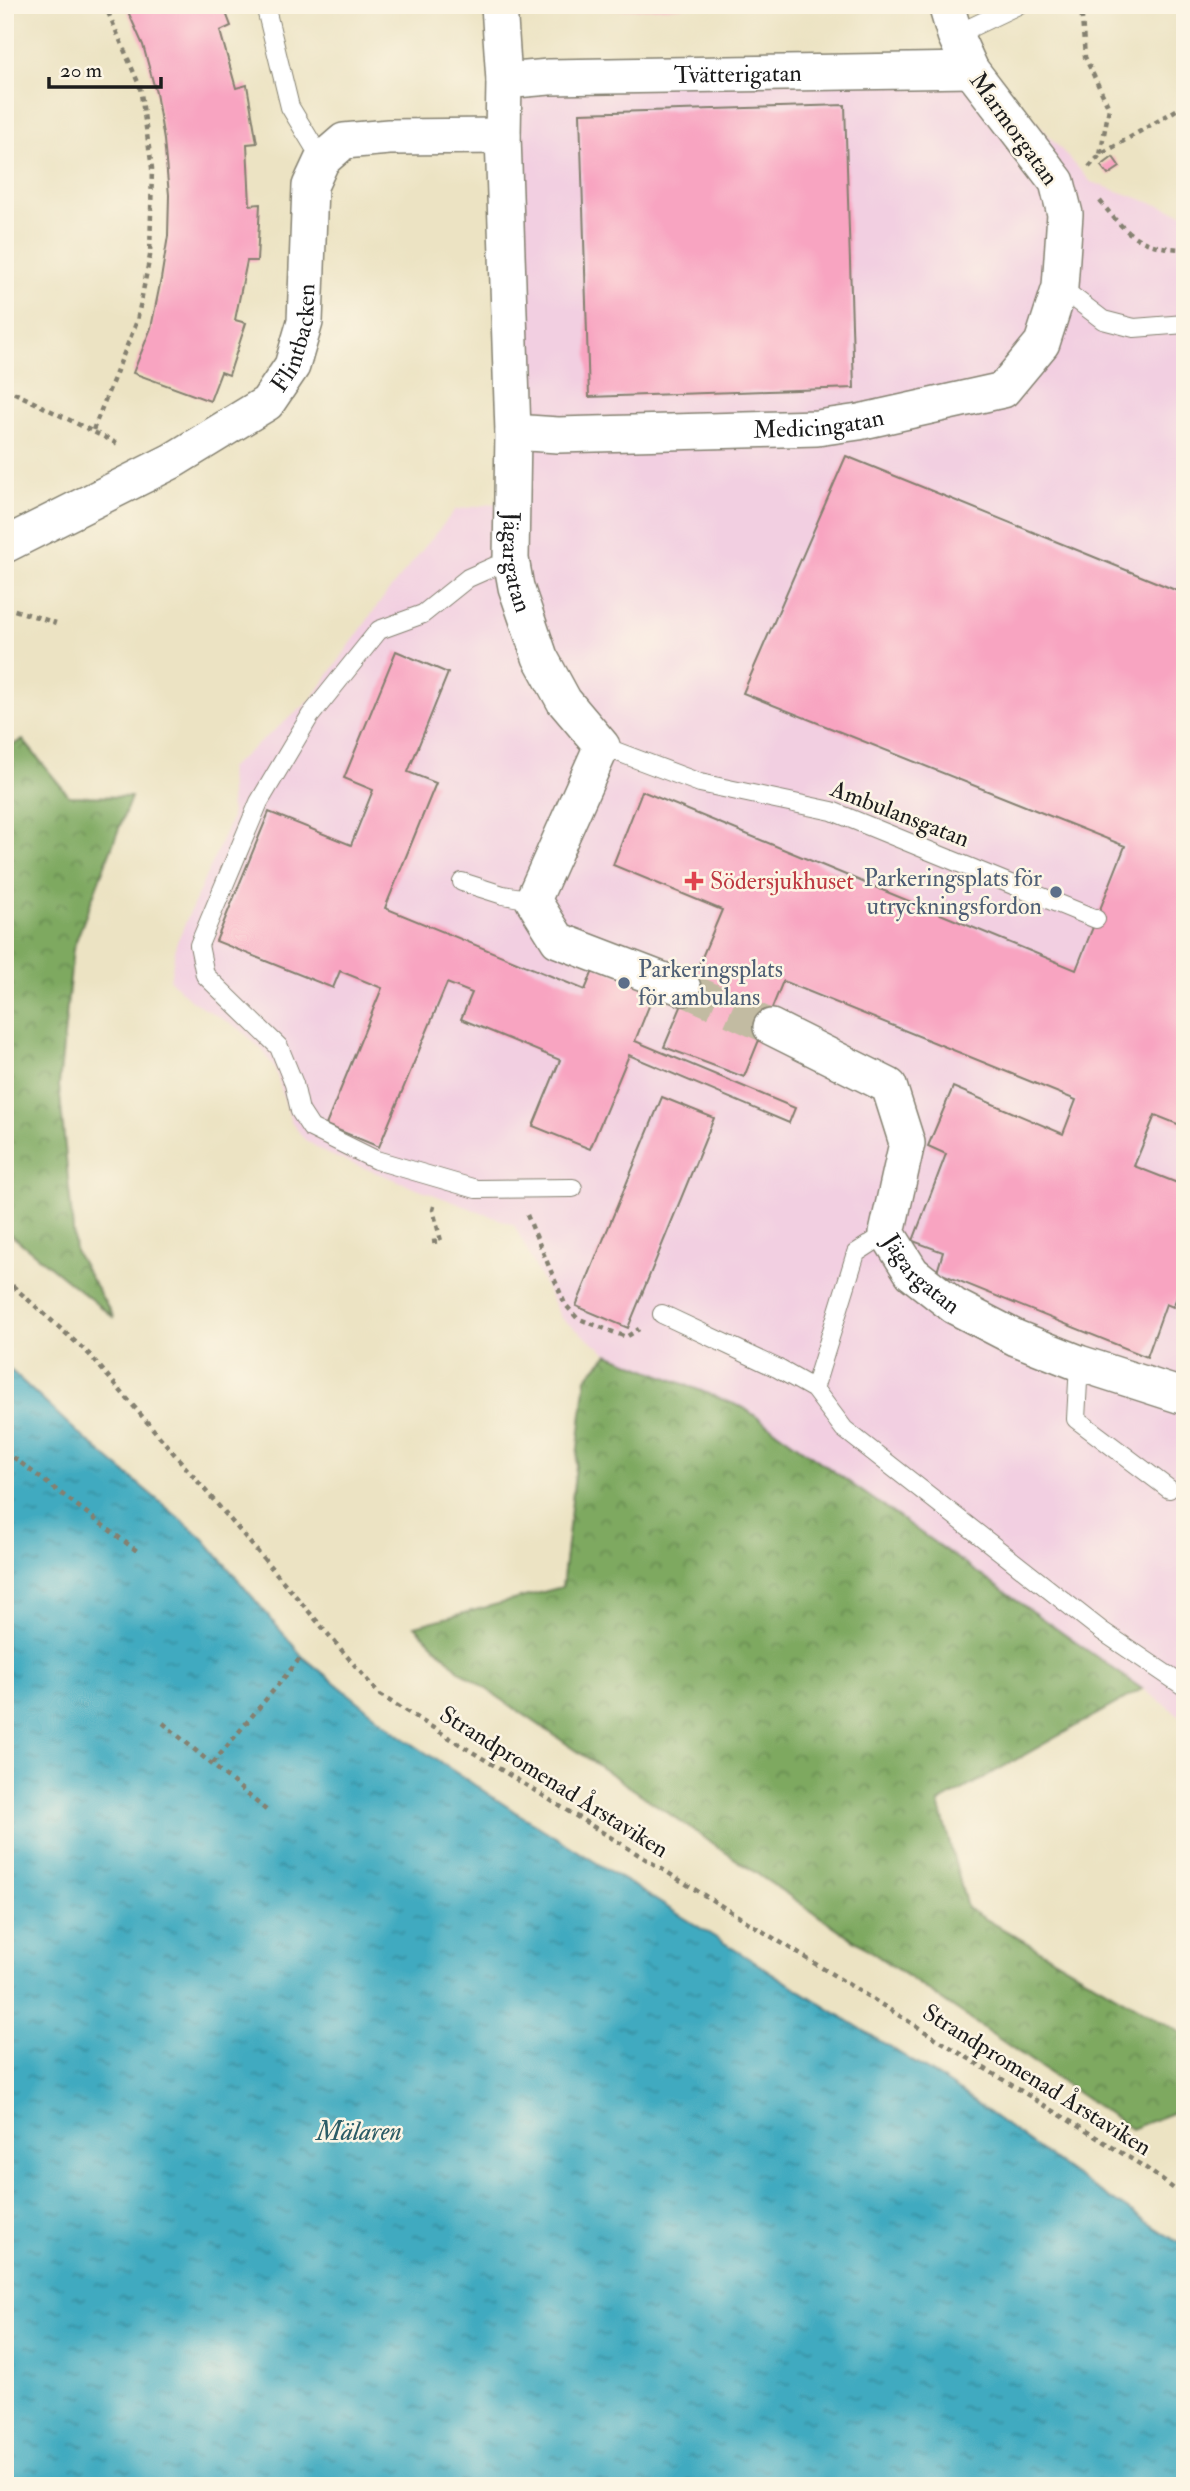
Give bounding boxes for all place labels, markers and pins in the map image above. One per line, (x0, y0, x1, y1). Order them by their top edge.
place label: Parkeringsplats för utryckningsfordon (864, 863, 1042, 922)
place label: Södersjukhuset (710, 866, 854, 897)
marker: Södersjukhuset (684, 871, 704, 891)
marker: Parkeringsplats för utryckningsfordon (1048, 884, 1064, 900)
place label: Parkeringsplats för ambulans (638, 954, 783, 1013)
marker: Parkeringsplats för ambulans (616, 975, 632, 991)

